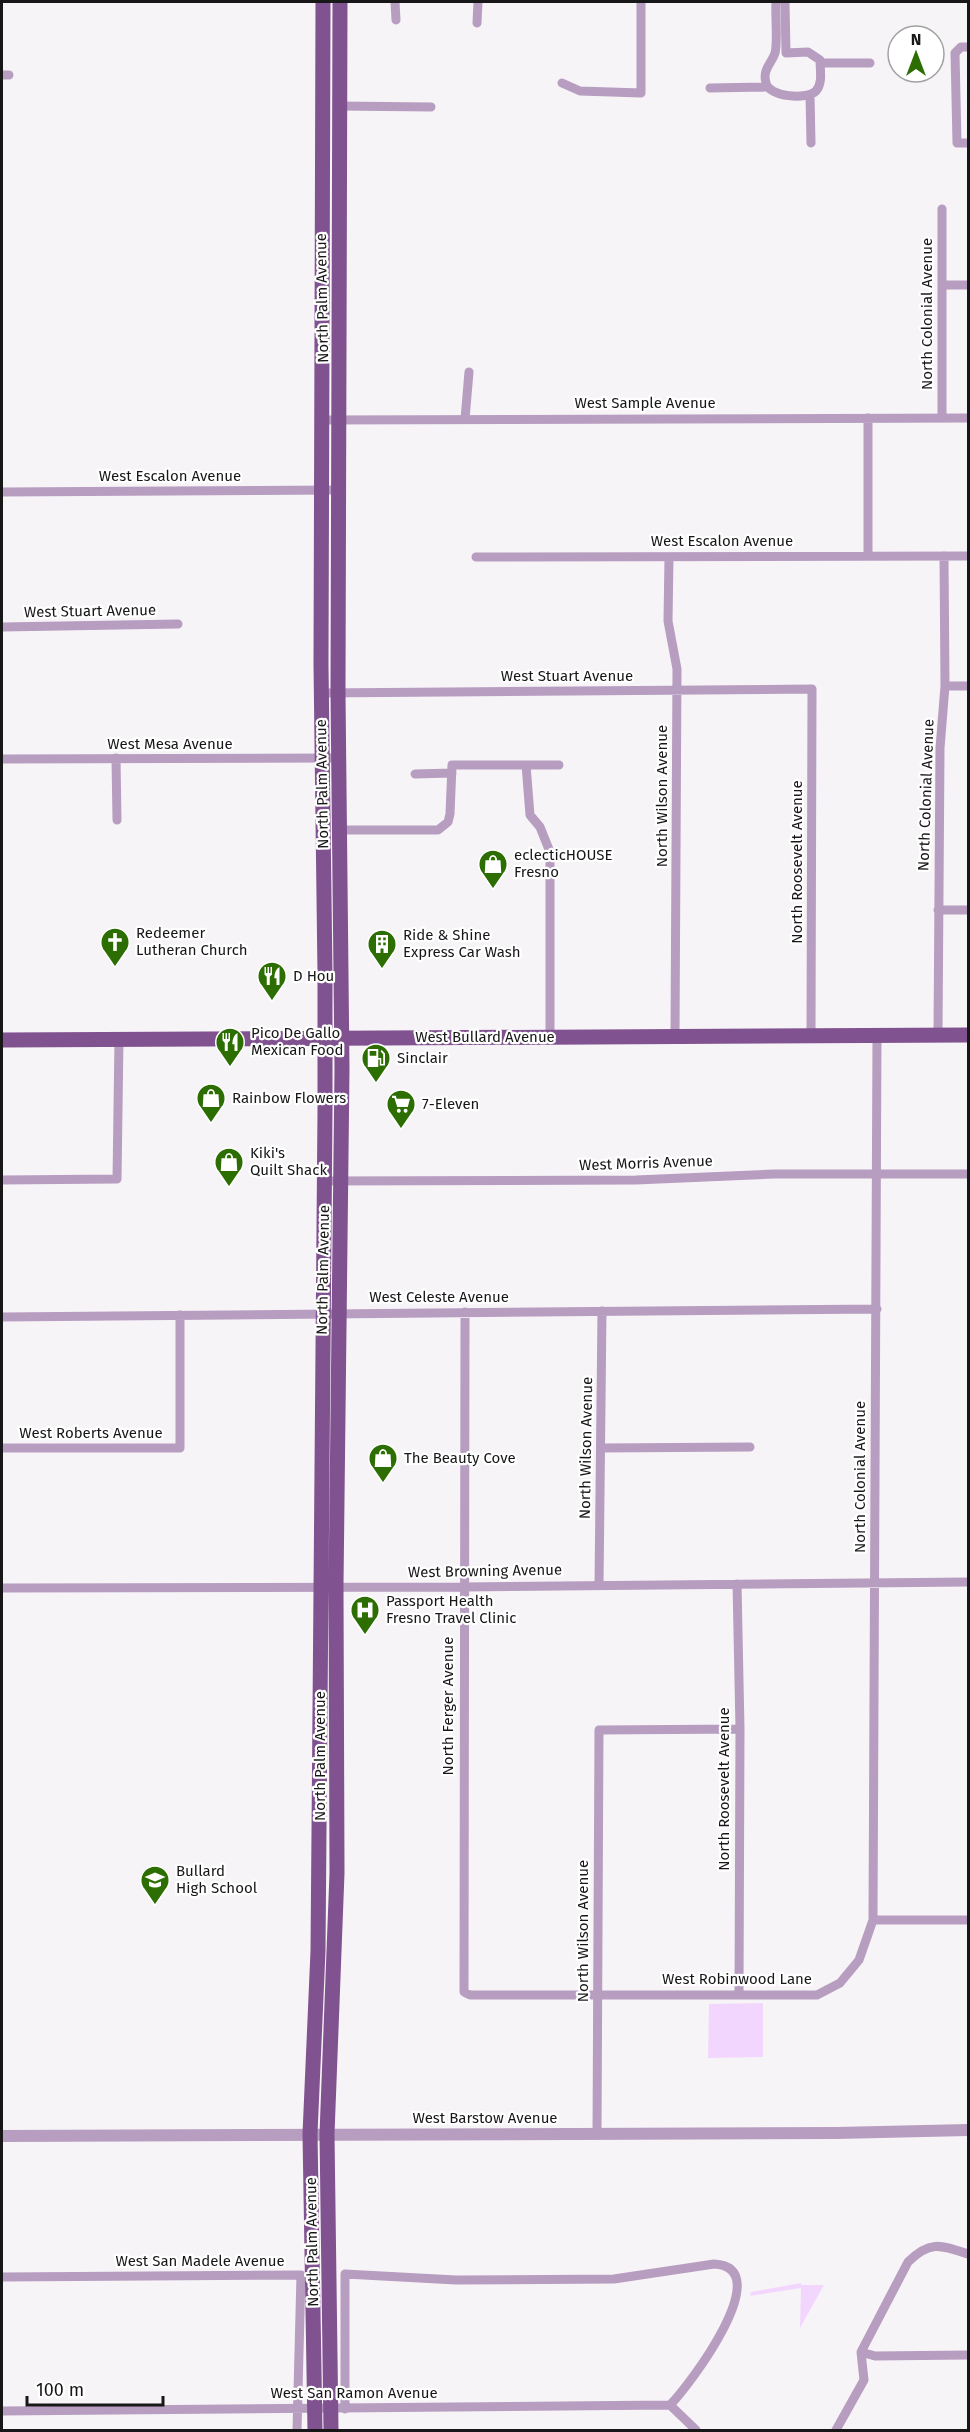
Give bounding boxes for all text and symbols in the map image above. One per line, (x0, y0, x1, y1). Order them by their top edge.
north arrow (886, 24, 946, 84)
text: N (911, 30, 921, 49)
street label: North Palm Avenue (312, 233, 332, 363)
street label: North Colonial Avenue (918, 238, 936, 390)
street label: West Sample Avenue (574, 394, 716, 412)
street label: West Escalon Avenue (99, 467, 241, 485)
street label: West Escalon Avenue (651, 532, 793, 550)
street label: West Stuart Avenue (24, 601, 156, 621)
street label: West Stuart Avenue (501, 667, 633, 685)
street label: North Palm Avenue (312, 719, 332, 849)
street label: North Colonial Avenue (914, 719, 938, 871)
street label: North Wilson Avenue (653, 725, 671, 867)
street label: West Mesa Avenue (107, 735, 233, 753)
street label: North Roosevelt Avenue (788, 780, 806, 944)
place label: eclecticHOUSE Fresno (514, 846, 612, 881)
shop icon: eclecticHOUSE Fresno (477, 848, 509, 890)
place label: Redeemer Lutheran Church (136, 924, 248, 959)
church icon: Redeemer Lutheran Church (99, 926, 131, 968)
place label: Ride & Shine Express Car Wash (403, 926, 520, 961)
building icon: Ride & Shine Express Car Wash (366, 928, 398, 970)
restaurant icon: D Hou (256, 960, 288, 1002)
place label: D Hou (293, 967, 334, 985)
place label: Pico De Gallo Mexican Food (251, 1024, 344, 1059)
restaurant icon: Pico De Gallo Mexican Food (214, 1026, 246, 1068)
street label: West Bullard Avenue (415, 1028, 555, 1046)
fuel station icon: Sinclair (360, 1042, 392, 1084)
place label: Sinclair (397, 1049, 448, 1067)
shop icon: Rainbow Flowers (195, 1082, 227, 1124)
supermarket icon: 7-Eleven (385, 1088, 417, 1130)
place label: Rainbow Flowers (232, 1089, 346, 1107)
place label: 7-Eleven (422, 1095, 479, 1113)
place label: Kiki's Quilt Shack (250, 1144, 327, 1179)
shop icon: Kiki's Quilt Shack (213, 1146, 245, 1188)
street label: West Morris Avenue (579, 1152, 713, 1174)
street label: North Palm Avenue (313, 1205, 333, 1335)
street label: West Celeste Avenue (369, 1288, 509, 1306)
street label: North Wilson Avenue (576, 1377, 596, 1519)
street label: North Colonial Avenue (851, 1401, 869, 1553)
street label: West Roberts Avenue (19, 1424, 163, 1442)
shop icon: The Beauty Cove (367, 1442, 399, 1484)
place label: The Beauty Cove (404, 1449, 516, 1467)
street label: West Browning Avenue (408, 1561, 562, 1581)
place label: Passport Health Fresno Travel Clinic (386, 1592, 516, 1627)
hospital icon: Passport Health Fresno Travel Clinic (349, 1594, 381, 1636)
street label: North Ferger Avenue (439, 1637, 457, 1775)
street label: North Palm Avenue (311, 1691, 329, 1821)
street label: North Roosevelt Avenue (715, 1707, 733, 1871)
street label: North Wilson Avenue (574, 1860, 592, 2002)
place label: Bullard High School (176, 1862, 258, 1897)
school or university icon: Bullard High School (139, 1864, 171, 1906)
street label: West Robinwood Lane (662, 1970, 812, 1988)
street label: West Barstow Avenue (412, 2109, 558, 2127)
street label: North Palm Avenue (302, 2177, 322, 2307)
street label: West San Madele Avenue (115, 2252, 285, 2270)
scale bar (27, 2369, 164, 2407)
text: 100 m (36, 2379, 84, 2401)
street label: West San Ramon Avenue (270, 2384, 438, 2402)

